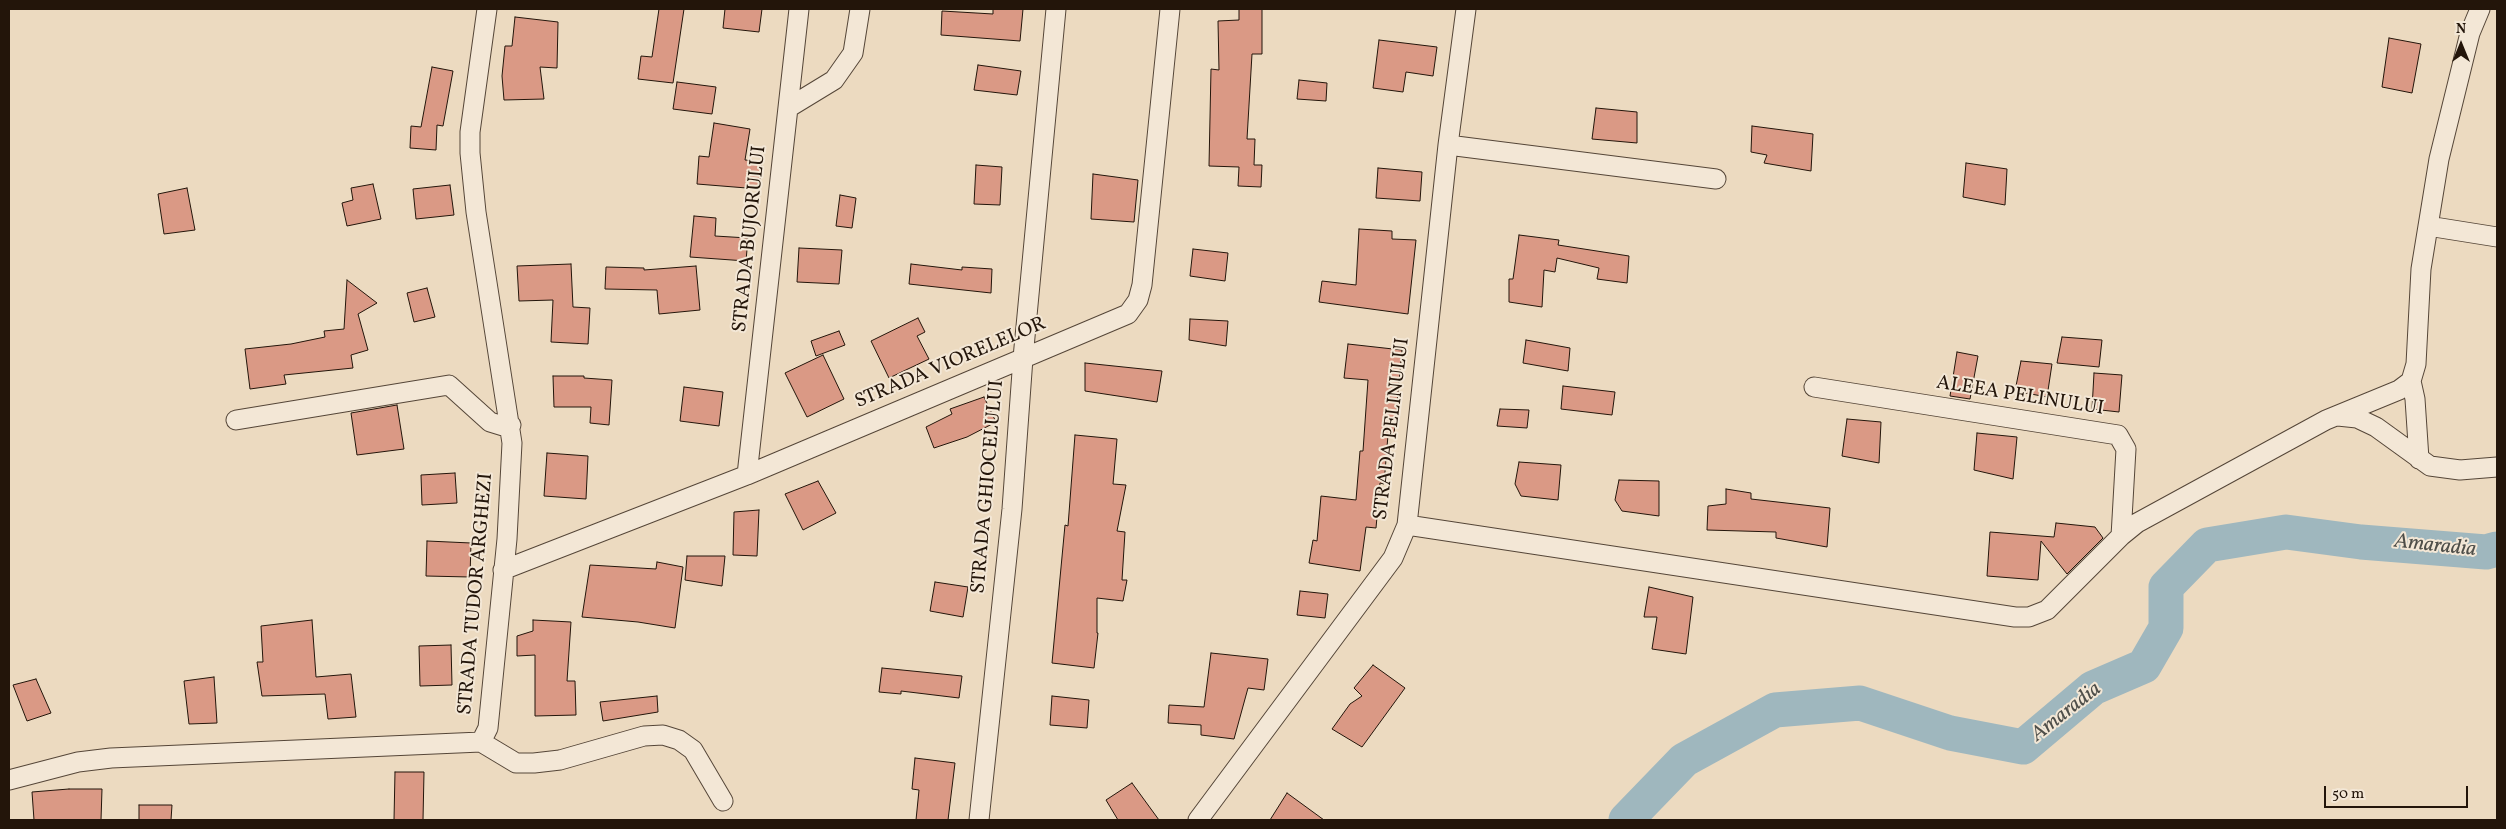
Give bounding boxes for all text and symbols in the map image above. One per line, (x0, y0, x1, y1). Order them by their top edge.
north arrow (2436, 20, 2486, 70)
text: N (2456, 20, 2466, 39)
street label: STRADA BUJORULUI (729, 144, 773, 334)
street label: STRADA VIORELELOR (852, 313, 1050, 415)
street label: STRADA PELINULUI (1370, 336, 1416, 522)
street label: ALEEA PELINULUI (1935, 372, 2105, 422)
street label: STRADA GHIOCELULUI (968, 379, 1010, 595)
street label: STRADA TUDOR ARGHEZI (454, 472, 500, 716)
water label: Amaradia (2393, 530, 2477, 564)
water label: Amaradia (2027, 678, 2107, 748)
scale bar (2326, 776, 2470, 808)
text: 50 m (2332, 784, 2364, 805)

